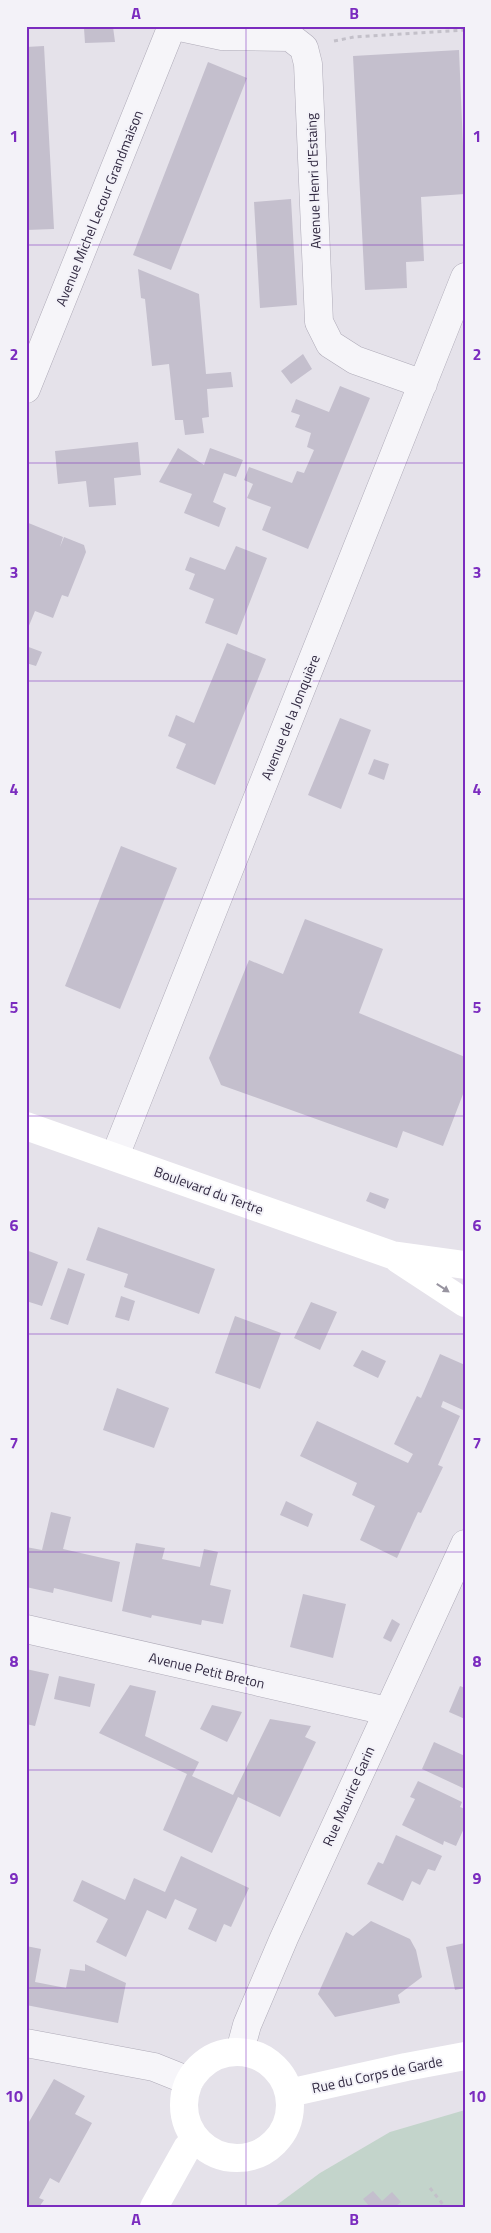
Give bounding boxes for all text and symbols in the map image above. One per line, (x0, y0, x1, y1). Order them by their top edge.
text: A (131, 1, 141, 25)
text: B (349, 1, 359, 25)
street label: Avenue Michel Lecour Grandmaison (50, 107, 148, 309)
street label: Avenue Henri d'Estaing (300, 113, 326, 249)
text: 1 (10, 124, 18, 148)
text: 1 (473, 124, 481, 148)
text: 2 (10, 342, 18, 366)
text: 2 (473, 342, 481, 366)
text: 3 (10, 560, 18, 584)
text: 3 (473, 560, 481, 584)
street label: Avenue de la Jonquière (255, 651, 325, 783)
text: 4 (10, 777, 19, 801)
text: 4 (473, 777, 482, 801)
text: 5 (10, 995, 19, 1019)
text: 5 (473, 995, 482, 1019)
street label: Boulevard du Tertre (151, 1160, 267, 1220)
text: 6 (10, 1213, 19, 1237)
text: 6 (473, 1213, 482, 1237)
one-way arrow (436, 1284, 450, 1293)
text: 7 (10, 1431, 18, 1455)
text: 7 (473, 1431, 481, 1455)
street label: Avenue Petit Breton (147, 1646, 267, 1694)
text: 8 (10, 1649, 19, 1673)
text: 8 (473, 1649, 482, 1673)
street label: Rue Maurice Garin (317, 1743, 379, 1849)
text: 9 (10, 1866, 19, 1890)
text: 9 (473, 1866, 482, 1890)
street label: Rue du Corps de Garde (310, 2050, 444, 2098)
text: 10 (5, 2084, 23, 2108)
text: 10 (468, 2084, 486, 2108)
text: A (131, 2207, 141, 2231)
text: B (349, 2207, 359, 2231)

